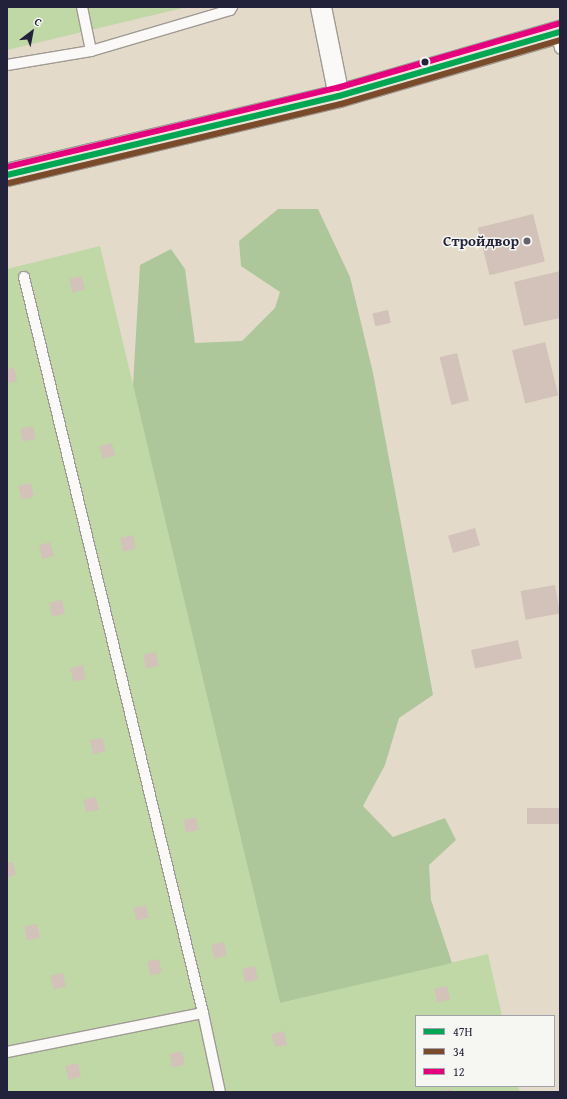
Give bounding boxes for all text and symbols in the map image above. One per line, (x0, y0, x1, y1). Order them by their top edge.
north arrow (12, 12, 52, 52)
text: С (31, 13, 45, 30)
unlabelled marker (420, 57, 430, 67)
place label: Стройдвор (443, 232, 519, 250)
marker: Стройдвор (522, 236, 532, 246)
legend (415, 1015, 555, 1087)
text: 47Н (453, 1023, 473, 1040)
text: 34 (453, 1043, 465, 1060)
text: 12 (453, 1063, 465, 1080)

